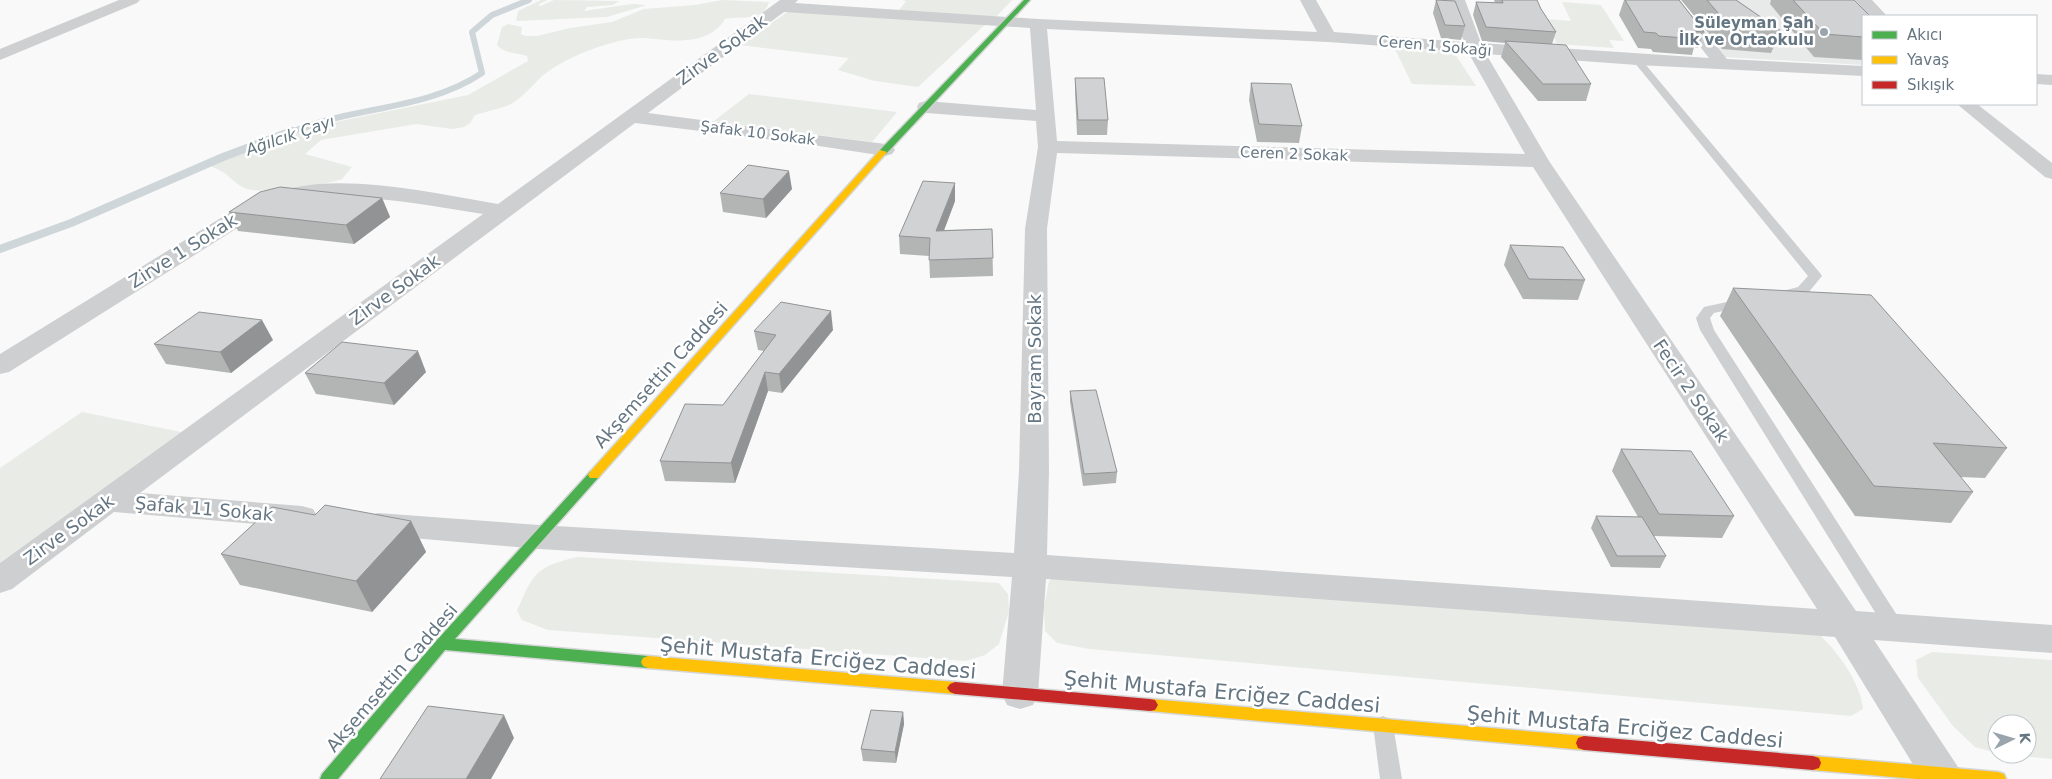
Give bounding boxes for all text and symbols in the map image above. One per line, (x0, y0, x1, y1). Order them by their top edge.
street label: Zirve Sokak (673, 10, 771, 89)
place label: Süleyman Şah İlk ve Ortaokulu (1679, 14, 1814, 49)
legend (1862, 15, 2037, 105)
marker: Süleyman Şah İlk ve Ortaokulu (1818, 26, 1830, 38)
text: Akıcı (1907, 26, 1943, 44)
street label: Ceren 1 Sokağı (1378, 32, 1492, 60)
text: Yavaş (1906, 51, 1949, 69)
text: Sıkışık (1907, 76, 1955, 94)
water label: Ağılcık Çayı (242, 111, 337, 160)
street label: Şafak 10 Sokak (700, 117, 817, 149)
street label: Ceren 2 Sokak (1240, 143, 1349, 165)
street label: Zirve 1 Sokak (125, 209, 241, 292)
street label: Zirve Sokak (346, 250, 444, 329)
street label: Bayram Sokak (1024, 294, 1045, 424)
street label: Akşemsettin Caddesi (589, 297, 732, 452)
street label: Fecir 2 Sokak (1649, 335, 1734, 447)
street label: Zirve Sokak (20, 490, 118, 569)
street label: Şafak 11 Sokak (134, 492, 275, 525)
street label: Akşemsettin Caddesi (322, 599, 462, 756)
street label: Şehit Mustafa Erciğez Caddesi (659, 632, 977, 684)
street label: Şehit Mustafa Erciğez Caddesi (1063, 666, 1381, 718)
street label: Şehit Mustafa Erciğez Caddesi (1466, 701, 1784, 753)
north arrow (1987, 714, 2037, 764)
text: K (2017, 732, 2033, 745)

